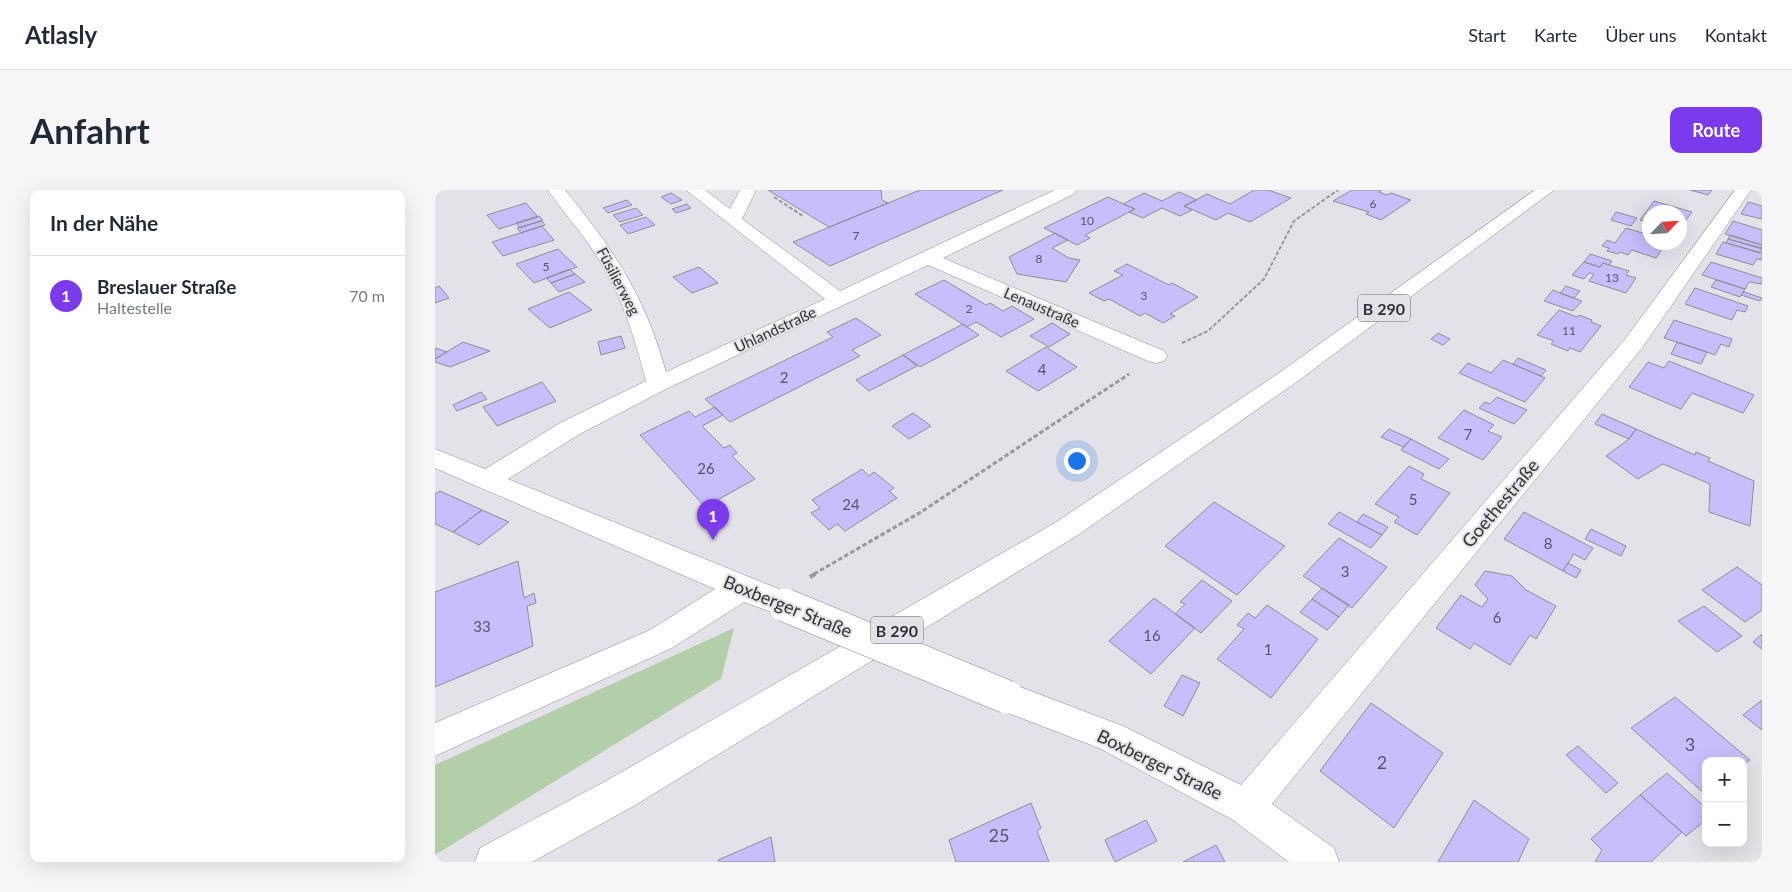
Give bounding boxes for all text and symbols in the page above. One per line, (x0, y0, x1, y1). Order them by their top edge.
text: Atlasly (25, 20, 97, 49)
text: Start (1468, 24, 1506, 46)
text: Karte (1534, 24, 1577, 46)
text: Über uns (1605, 24, 1677, 46)
text: Kontakt (1705, 24, 1767, 46)
button: Route (1670, 107, 1762, 153)
text: Anfahrt (30, 109, 150, 151)
house number: 6 (1370, 196, 1377, 211)
north arrow (1642, 205, 1687, 250)
text: In der Nähe (50, 210, 158, 235)
house number: 10 (1080, 213, 1094, 228)
house number: 7 (853, 228, 860, 243)
street label: Füsilierweg (594, 244, 644, 318)
house number: 8 (1036, 251, 1043, 266)
house number: 5 (543, 259, 550, 274)
house number: 13 (1605, 270, 1619, 285)
text: Breslauer Straße (97, 275, 236, 298)
street label: Lenaustraße (1001, 283, 1083, 331)
text: 1 (61, 286, 71, 305)
text: 70 m (349, 286, 385, 305)
house number: 3 (1141, 288, 1148, 303)
road number: B 290 (1358, 295, 1410, 322)
text: Haltestelle (97, 298, 172, 317)
house number: 2 (966, 301, 973, 316)
street label: Uhlandstraße (731, 302, 819, 356)
house number: 11 (1562, 323, 1576, 338)
house number: 4 (1038, 360, 1047, 378)
house number: 2 (780, 368, 788, 386)
house number: 7 (1464, 425, 1473, 443)
your location (1064, 448, 1090, 474)
street label: Goethestraße (1457, 454, 1543, 552)
house number: 26 (697, 459, 715, 477)
house number: 5 (1409, 490, 1417, 508)
house number: 24 (842, 495, 860, 513)
pin: 1 (697, 499, 729, 540)
house number: 8 (1544, 534, 1552, 552)
house number: 3 (1341, 562, 1349, 580)
street label: Boxberger Straße (720, 570, 856, 642)
house number: 6 (1493, 608, 1502, 626)
road number: B 290 (871, 616, 923, 644)
house number: 33 (473, 617, 491, 635)
house number: 16 (1143, 626, 1161, 644)
house number: 1 (1264, 640, 1272, 658)
street label: Boxberger Straße (1094, 724, 1226, 804)
house number: 3 (1685, 733, 1695, 755)
house number: 2 (1377, 751, 1387, 773)
map controls (1702, 757, 1747, 847)
button: + (1702, 757, 1747, 802)
button: − (1702, 802, 1747, 847)
house number: 25 (989, 824, 1009, 846)

